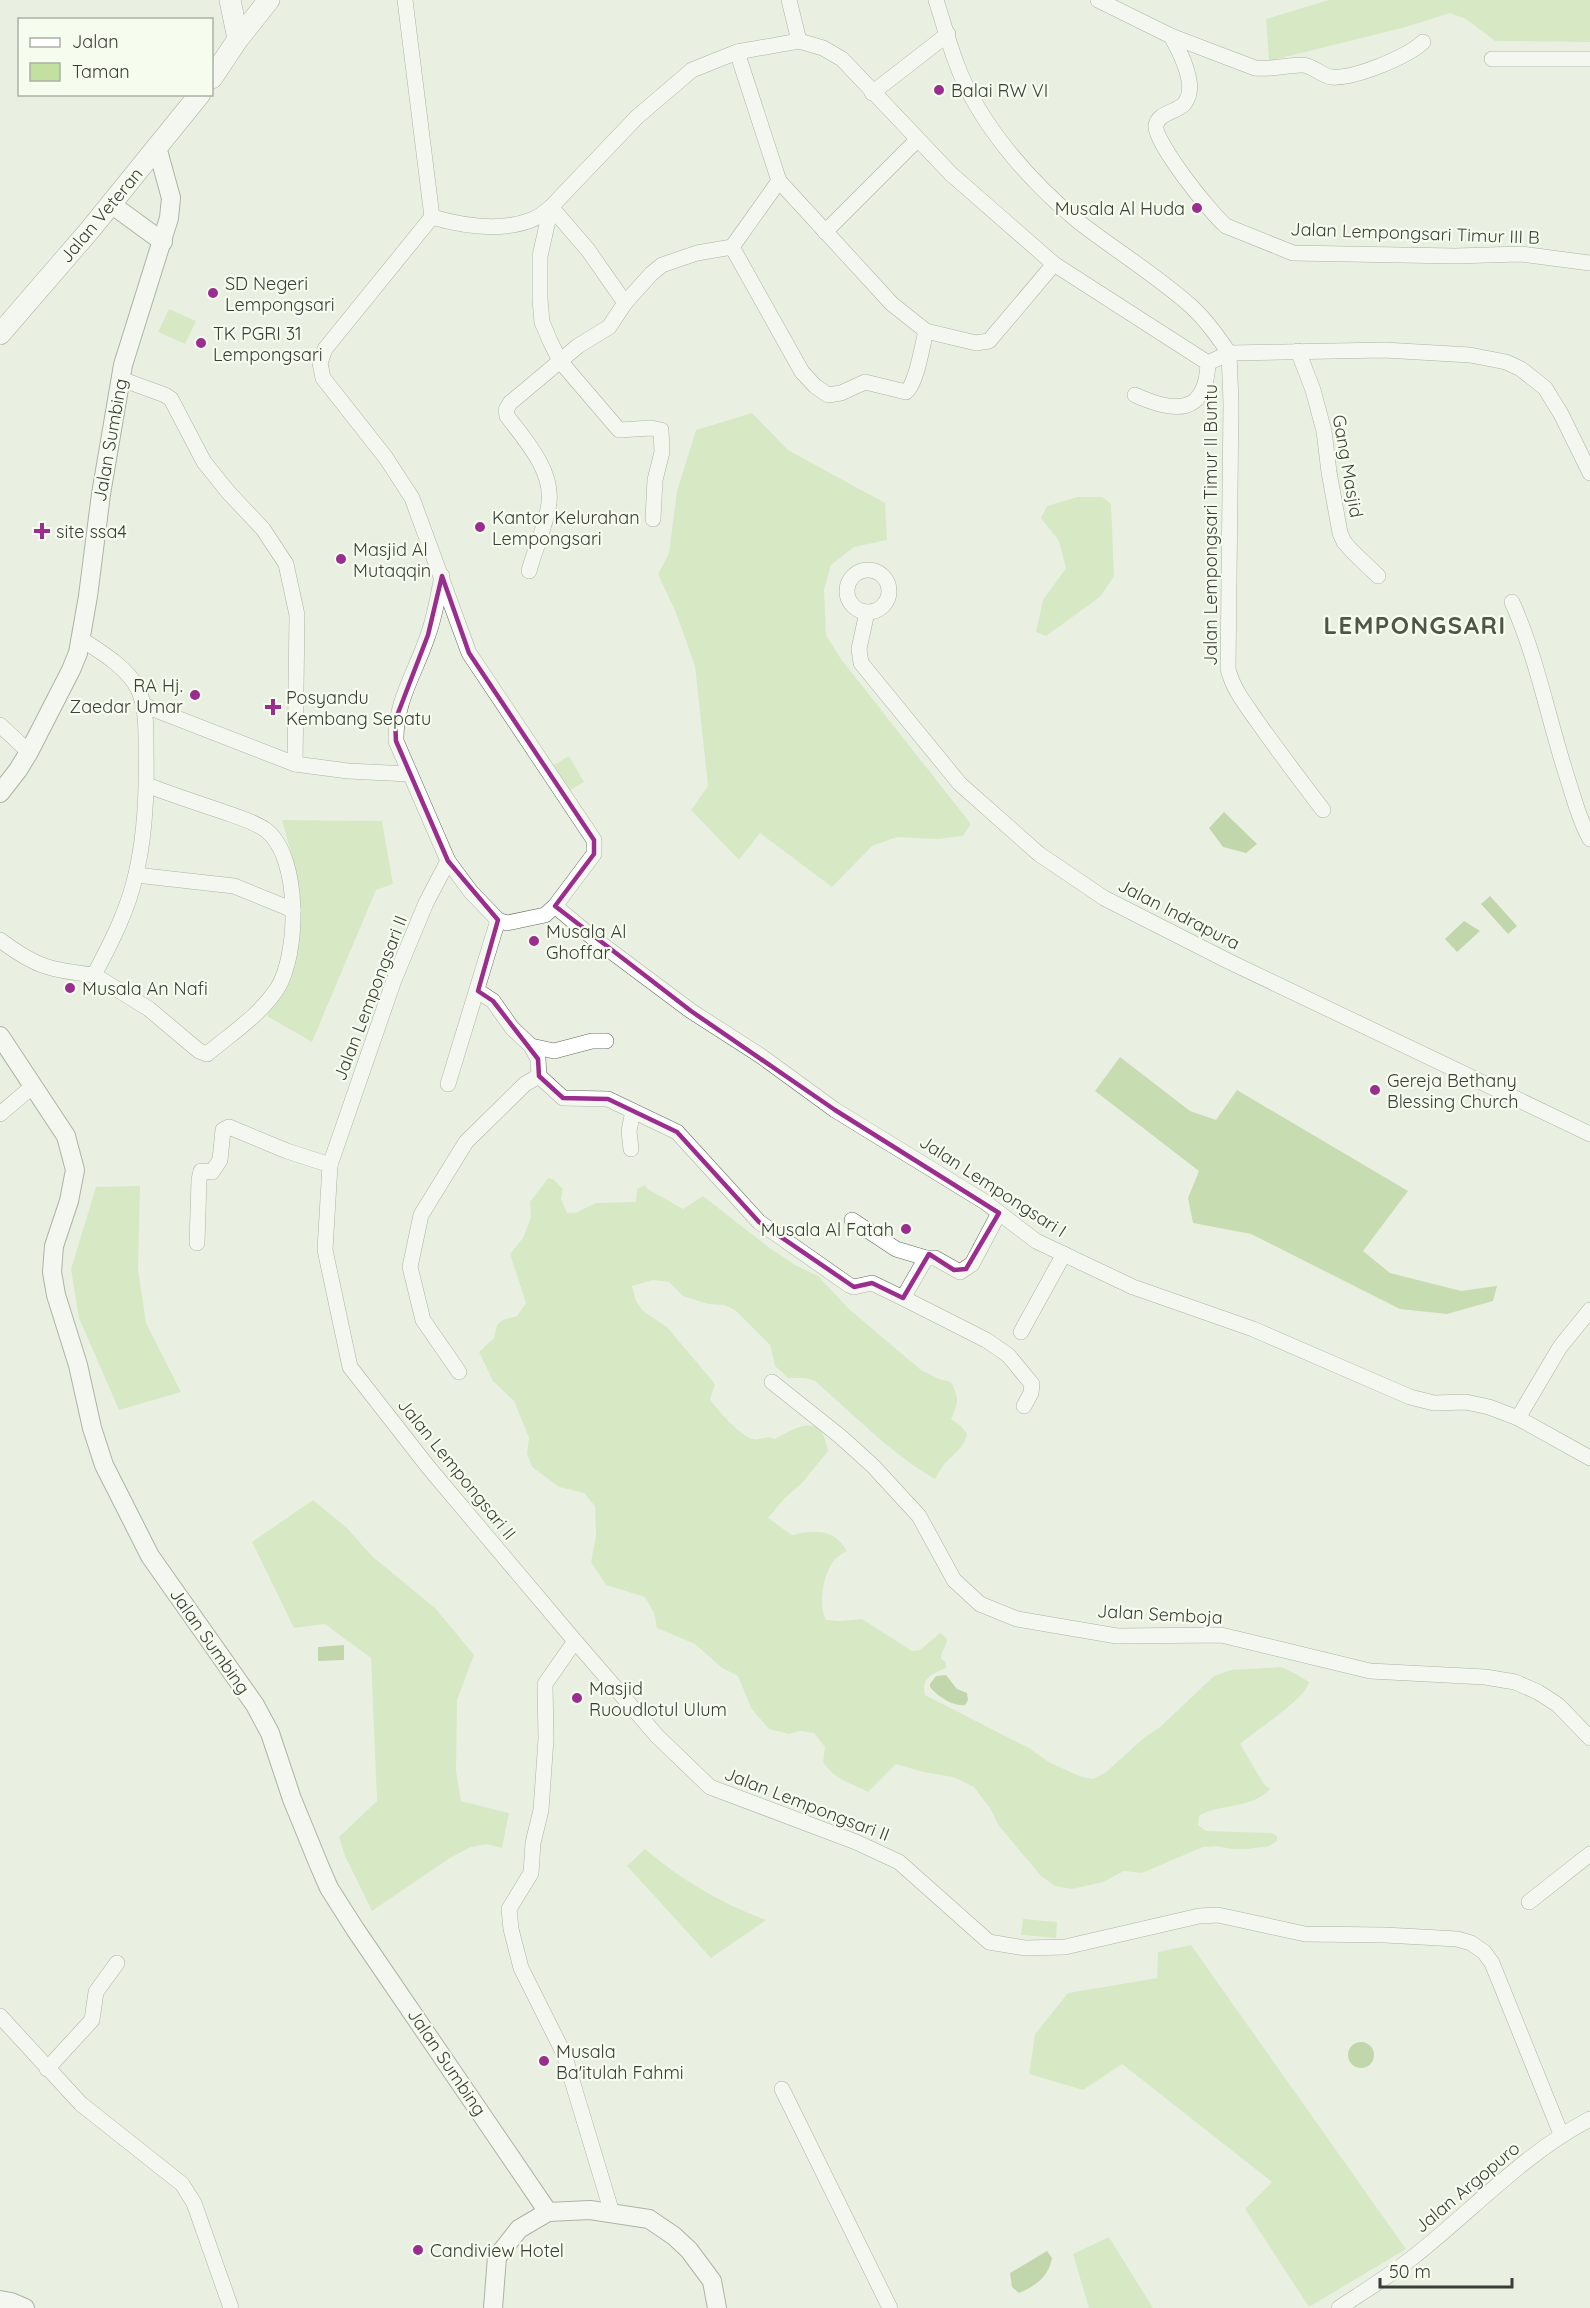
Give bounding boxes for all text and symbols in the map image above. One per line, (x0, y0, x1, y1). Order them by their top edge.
legend (18, 18, 213, 96)
text: Jalan (72, 30, 119, 53)
text: Taman (72, 60, 130, 83)
place label: Balai RW VI (951, 79, 1048, 102)
marker: Balai RW VI (932, 83, 946, 97)
street label: Jalan Veteran (54, 163, 148, 267)
place label: Musala Al Huda (1055, 197, 1185, 220)
marker: Musala Al Huda (1190, 201, 1204, 215)
street label: Jalan Lempongsari Timur III B (1290, 217, 1540, 249)
place label: SD Negeri Lempongsari (225, 272, 335, 316)
marker: SD Negeri Lempongsari (206, 286, 220, 300)
place label: TK PGRI 31 Lempongsari (213, 322, 323, 366)
marker: TK PGRI 31 Lempongsari (194, 336, 208, 350)
street label: Jalan Sumbing (88, 377, 132, 503)
street label: Jalan Lempongsari Timur II Buntu (1199, 384, 1222, 666)
street label: Gang Masjid (1328, 413, 1368, 519)
place label: Kantor Kelurahan Lempongsari (492, 506, 640, 550)
place label: site ssa4 (56, 520, 127, 543)
marker: Kantor Kelurahan Lempongsari (473, 520, 487, 534)
marker: site ssa4 (33, 522, 51, 540)
place label: Masjid Al Mutaqqin (353, 538, 431, 582)
marker: Masjid Al Mutaqqin (334, 552, 348, 566)
district label: LEMPONGSARI (1323, 610, 1507, 640)
place label: RA Hj. Zaedar Umar (70, 674, 183, 718)
place label: Posyandu Kembang Sepatu (286, 686, 431, 730)
marker: RA Hj. Zaedar Umar (188, 688, 202, 702)
marker: Posyandu Kembang Sepatu (264, 698, 282, 716)
street label: Jalan Indrapura (1114, 873, 1244, 955)
street label: Jalan Lempongsari II (328, 912, 412, 1084)
place label: Musala Al Ghoffar (546, 920, 626, 964)
marker: Musala Al Ghoffar (527, 934, 541, 948)
place label: Musala An Nafi (82, 977, 208, 1000)
marker: Musala An Nafi (63, 981, 77, 995)
place label: Gereja Bethany Blessing Church (1387, 1069, 1518, 1113)
marker: Gereja Bethany Blessing Church (1368, 1083, 1382, 1097)
street label: Jalan Lempongsari I (915, 1130, 1071, 1242)
place label: Musala Al Fatah (761, 1218, 894, 1241)
marker: Musala Al Fatah (899, 1222, 913, 1236)
street label: Jalan Lempongsari II (393, 1394, 521, 1544)
street label: Jalan Sumbing (165, 1583, 255, 1699)
street label: Jalan Semboja (1097, 1599, 1223, 1629)
place label: Masjid Ruoudlotul Ulum (589, 1677, 727, 1721)
marker: Masjid Ruoudlotul Ulum (570, 1691, 584, 1705)
street label: Jalan Lempongsari II (721, 1762, 893, 1846)
street label: Jalan Sumbing (403, 2004, 491, 2120)
place label: Musala Ba'itulah Fahmi (556, 2040, 684, 2084)
marker: Musala Ba'itulah Fahmi (537, 2054, 551, 2068)
street label: Jalan Argopuro (1410, 2136, 1524, 2238)
place label: Candiview Hotel (430, 2239, 564, 2262)
marker: Candiview Hotel (411, 2243, 425, 2257)
scale bar (1380, 2251, 1512, 2289)
text: 50 m (1389, 2260, 1431, 2283)

